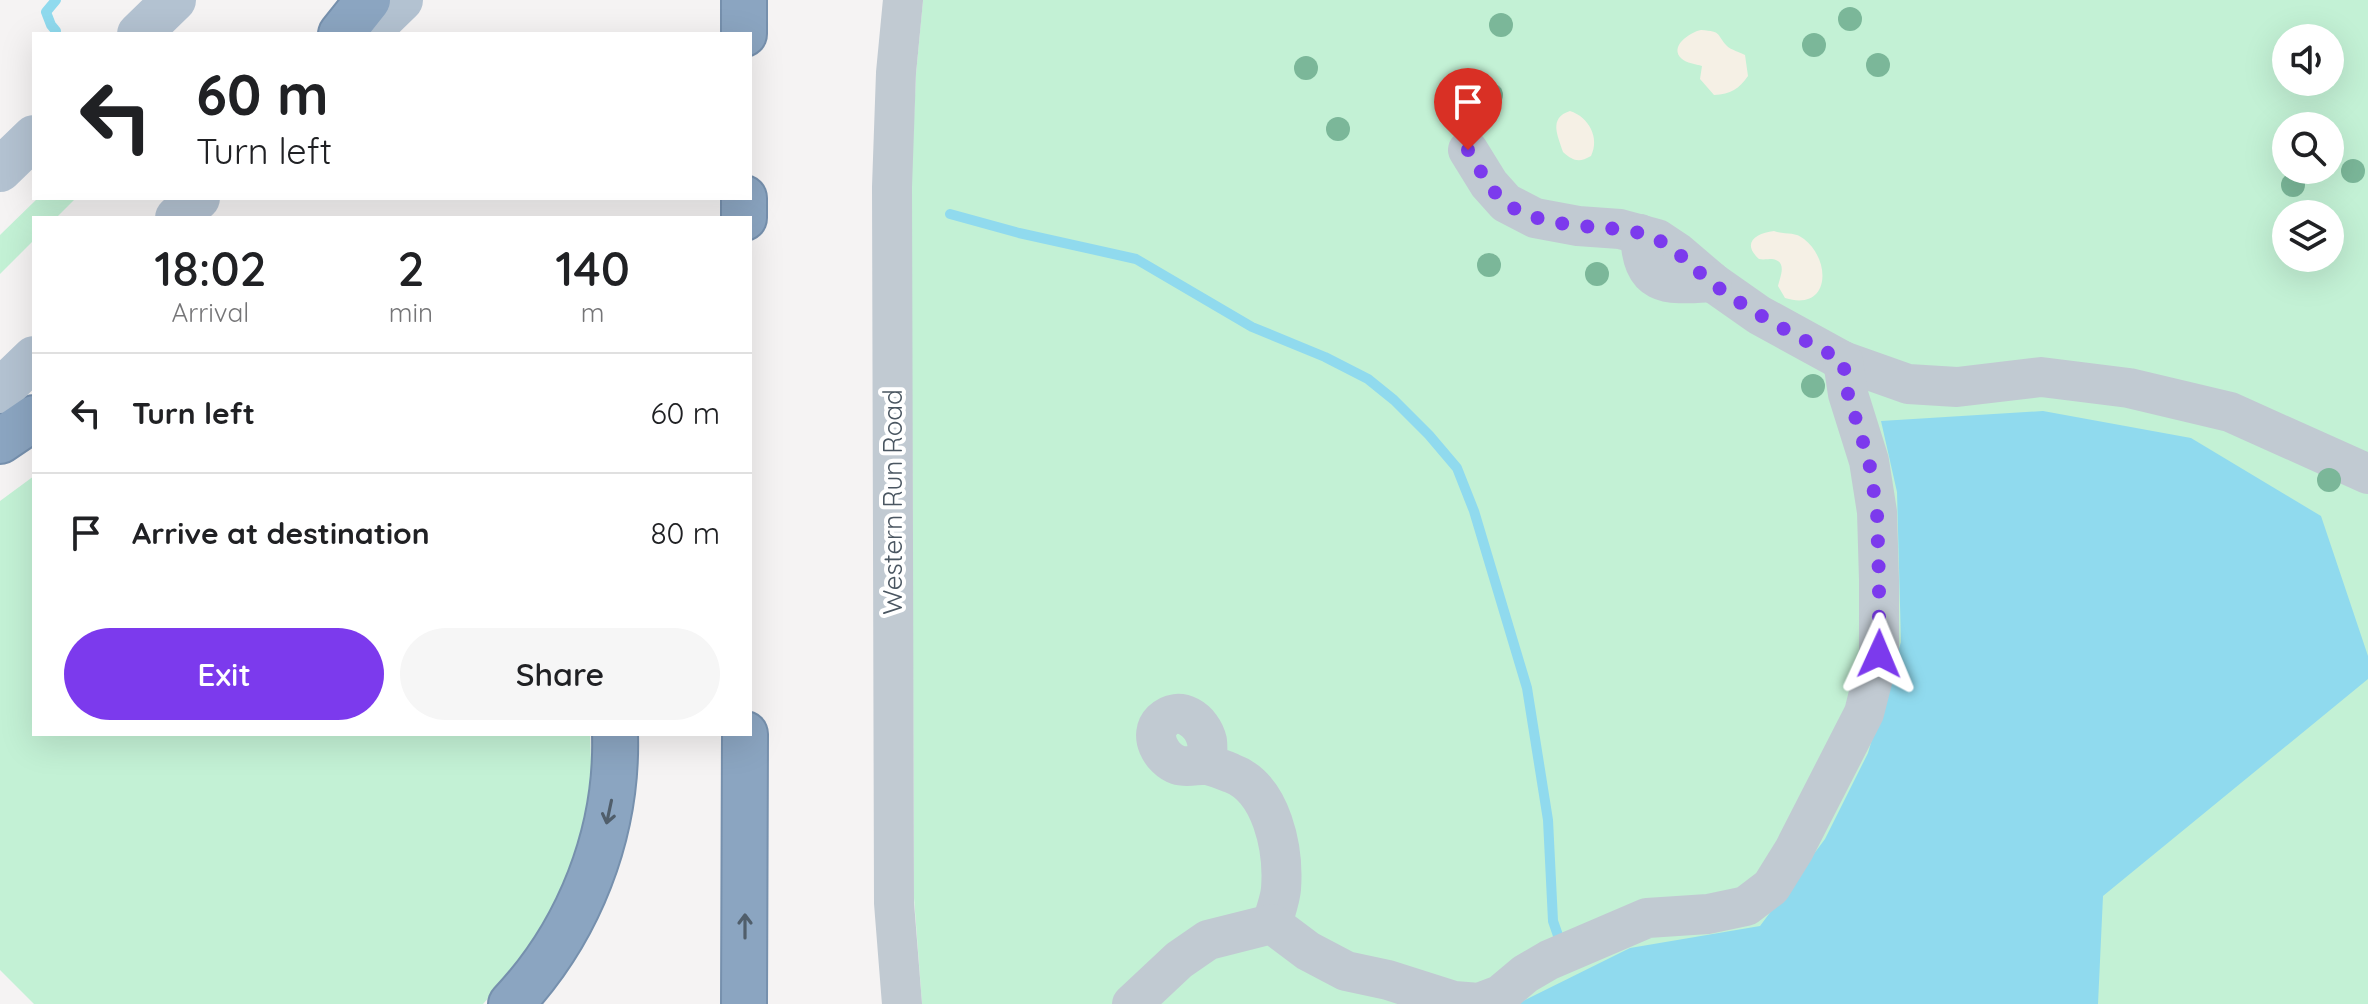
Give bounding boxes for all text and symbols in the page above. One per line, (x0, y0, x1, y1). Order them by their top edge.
map controls (2272, 24, 2344, 272)
button: sound (2272, 24, 2344, 96)
text: 60 m (196, 59, 329, 129)
icon: left (64, 64, 168, 168)
pin (1434, 68, 1502, 150)
icon: arrive (1446, 80, 1490, 124)
button: search (2272, 112, 2344, 184)
text: Turn left (196, 128, 332, 173)
button: layers (2272, 200, 2344, 272)
text: 18:02 (154, 238, 267, 298)
text: 2 (397, 238, 424, 298)
text: 140 (555, 238, 630, 298)
text: Arrival (171, 296, 249, 329)
text: min (389, 296, 433, 329)
text: m (581, 296, 604, 329)
street label: Western Run Road (876, 389, 909, 615)
icon: left (64, 391, 108, 435)
text: Turn left (132, 394, 255, 432)
text: 60 m (650, 394, 720, 432)
icon: arrive (64, 511, 108, 555)
text: Arrive at destination (132, 514, 430, 552)
text: 80 m (650, 514, 720, 552)
position arrow (1837, 612, 1921, 696)
button: Exit (64, 628, 384, 720)
button: Share (400, 628, 720, 720)
one-way arrow (601, 798, 616, 824)
one-way arrow (737, 913, 752, 940)

